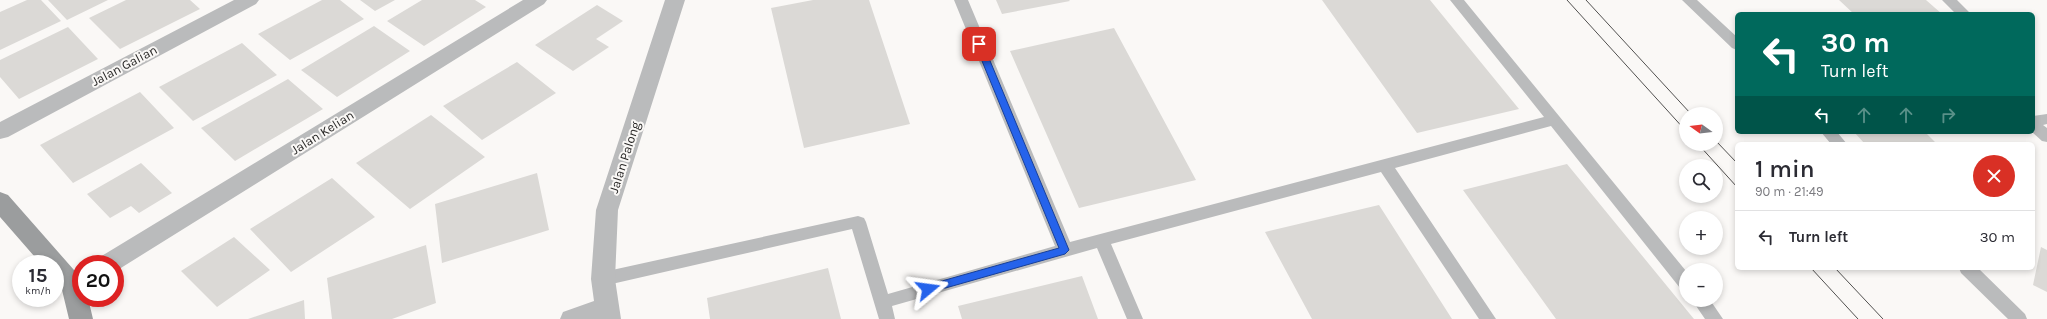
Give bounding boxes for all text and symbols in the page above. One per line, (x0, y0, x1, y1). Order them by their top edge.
text: 30 m (1821, 26, 1890, 59)
pin (962, 27, 996, 61)
icon: left (1755, 28, 1807, 80)
icon: arrive (968, 33, 990, 55)
street label: Jalan Galian (89, 42, 160, 89)
text: Turn left (1821, 60, 1889, 82)
icon: left (1811, 104, 1833, 126)
icon: ahead (1853, 104, 1875, 126)
icon: ahead (1895, 104, 1917, 126)
icon: right (1937, 104, 1959, 126)
street label: Jalan Kelian (288, 107, 356, 158)
north arrow (1679, 107, 1723, 151)
map controls (1679, 107, 1723, 307)
street label: Jalan Palong (606, 119, 643, 195)
text: 1 min (1755, 155, 1815, 183)
button: close (1973, 155, 2015, 197)
button: search (1679, 159, 1723, 203)
text: 90 m · 21:49 (1755, 184, 1824, 199)
button: + (1679, 211, 1723, 255)
icon: left (1755, 226, 1777, 248)
text: Turn left (1789, 228, 1848, 246)
text: 30 m (1980, 228, 2015, 246)
speed limit sign: 20 (72, 255, 124, 307)
button: − (1679, 263, 1723, 307)
text: 15 (29, 264, 47, 287)
position arrow (907, 268, 949, 310)
text: km/h (25, 285, 51, 297)

